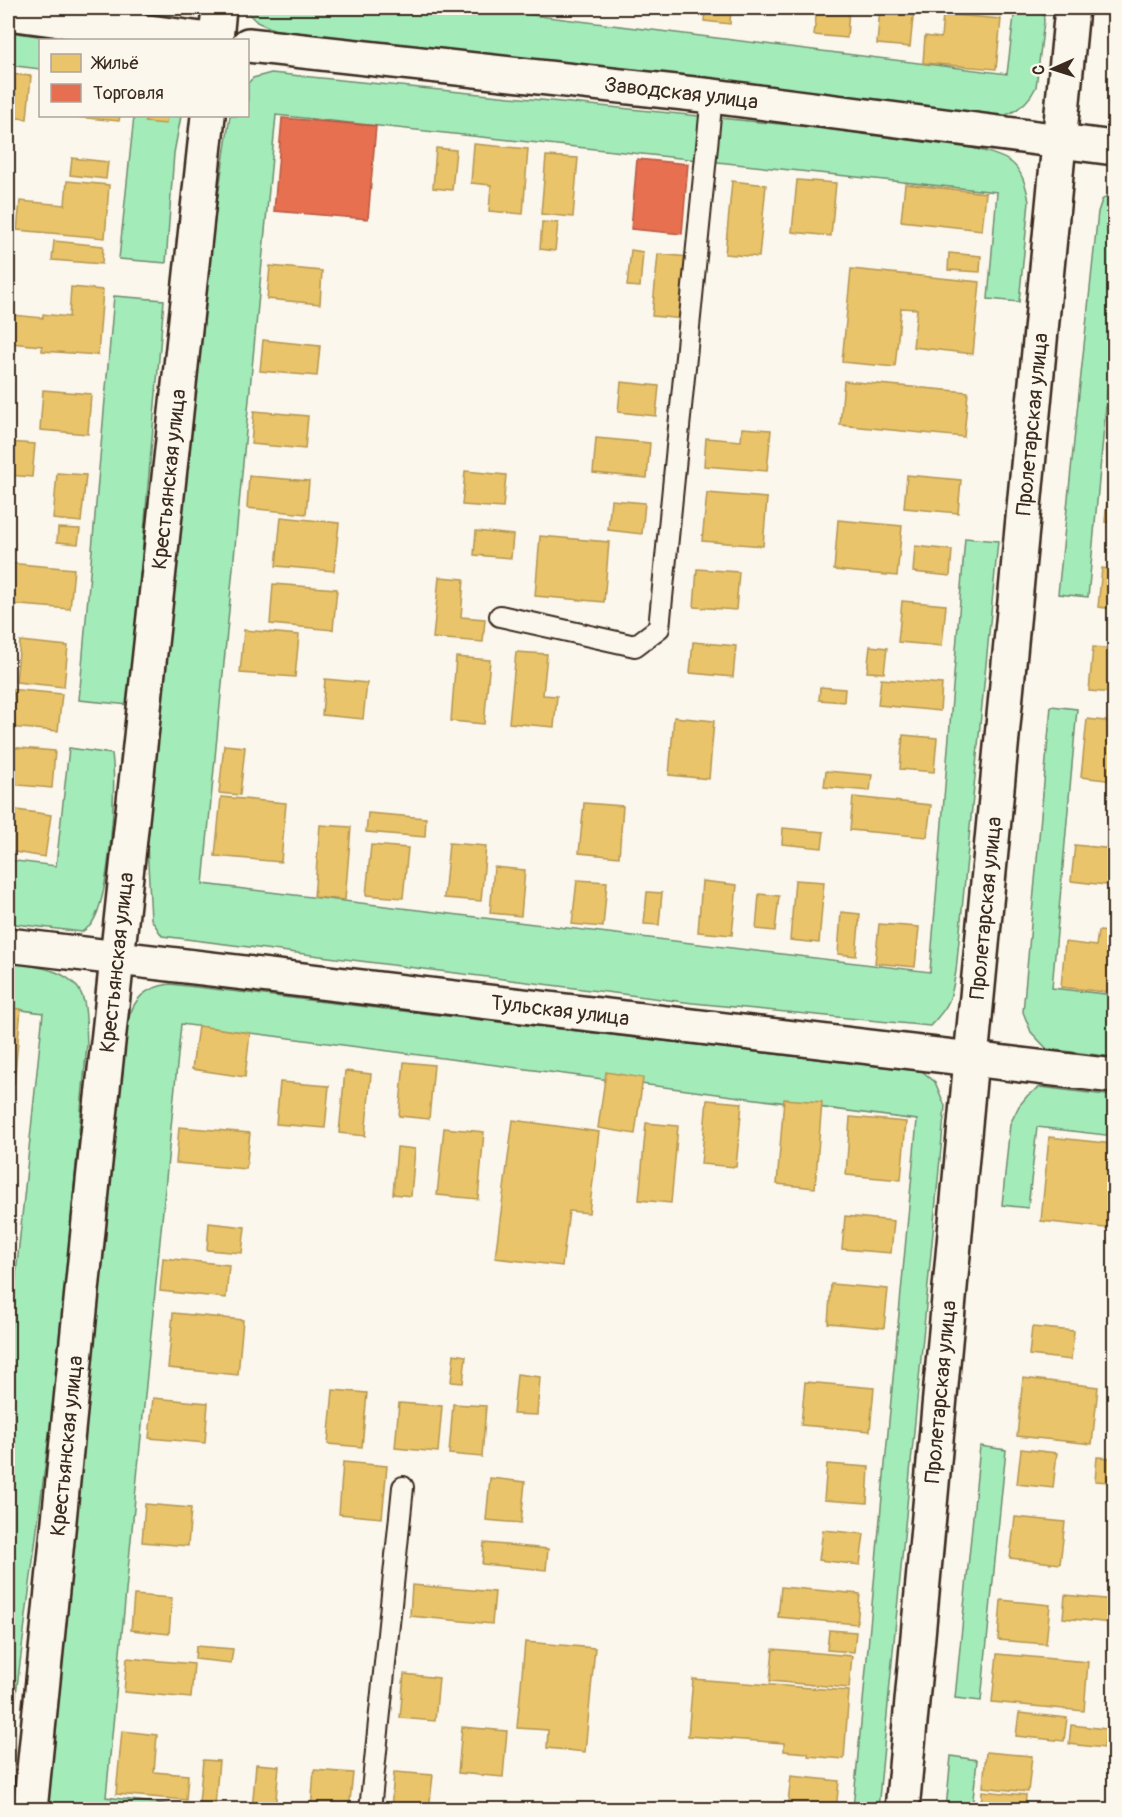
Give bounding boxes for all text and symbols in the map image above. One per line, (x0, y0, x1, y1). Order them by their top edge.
legend (39, 39, 249, 117)
north arrow (1023, 39, 1083, 99)
text: Жильё (90, 52, 139, 75)
text: С (1029, 64, 1049, 75)
street label: Заводская улица (603, 71, 760, 115)
text: Торговля (93, 82, 164, 105)
street label: Пролетарская улица (1010, 331, 1054, 517)
street label: Крестьянская улица (146, 388, 192, 571)
street label: Пролетарская улица (963, 815, 1008, 1000)
street label: Крестьянская улица (93, 871, 140, 1054)
street label: Тульская улица (489, 989, 631, 1032)
street label: Пролетарская улица (919, 1299, 962, 1484)
street label: Крестьянская улица (44, 1354, 89, 1537)

